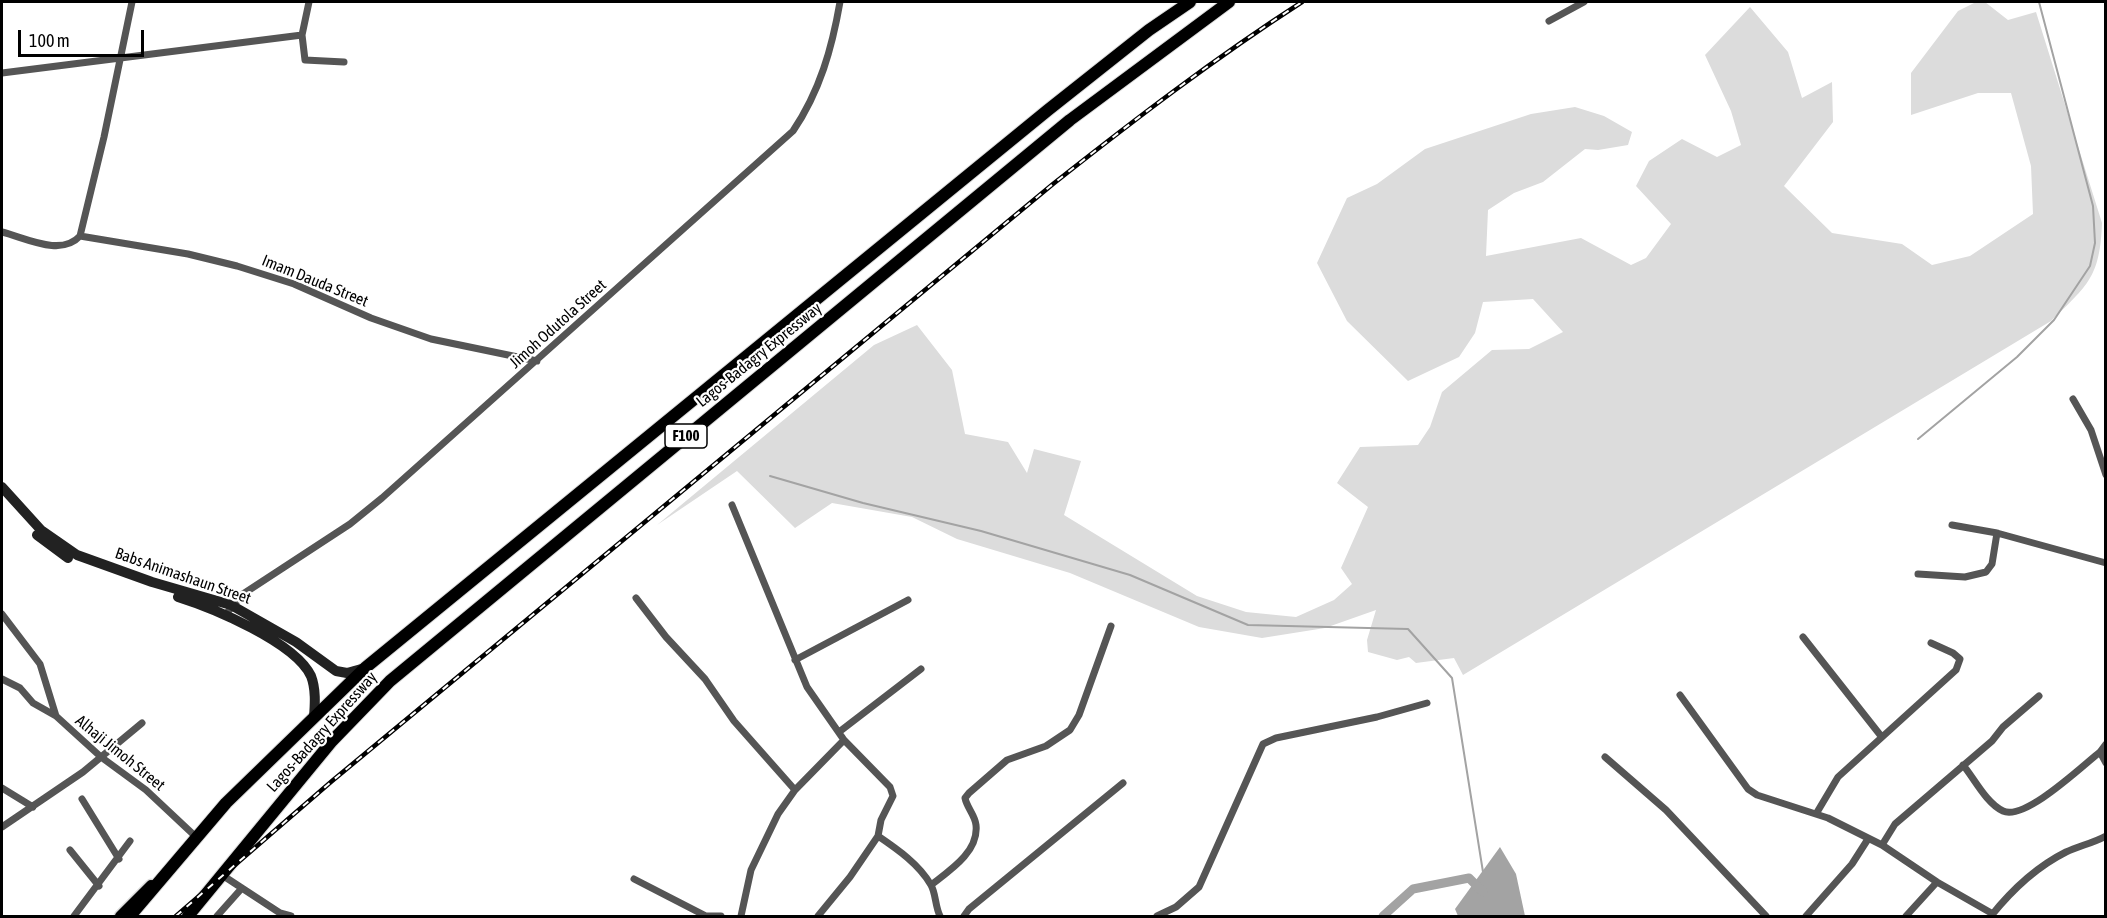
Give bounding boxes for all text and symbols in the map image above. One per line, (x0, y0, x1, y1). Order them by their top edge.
scale bar (21, 18, 147, 56)
text: 100 m (29, 30, 70, 51)
street label: Imam Dauda Street (259, 251, 371, 311)
street label: Jimoh Odutola Street (506, 276, 610, 372)
street label: Lagos-Badagry Expressway (693, 299, 825, 411)
road number: F100 (665, 424, 707, 448)
street label: Babs Animashaun Street (113, 544, 253, 608)
street label: Lagos-Badagry Expressway (263, 668, 381, 796)
street label: Alhaji Jimoh Street (71, 711, 169, 795)

